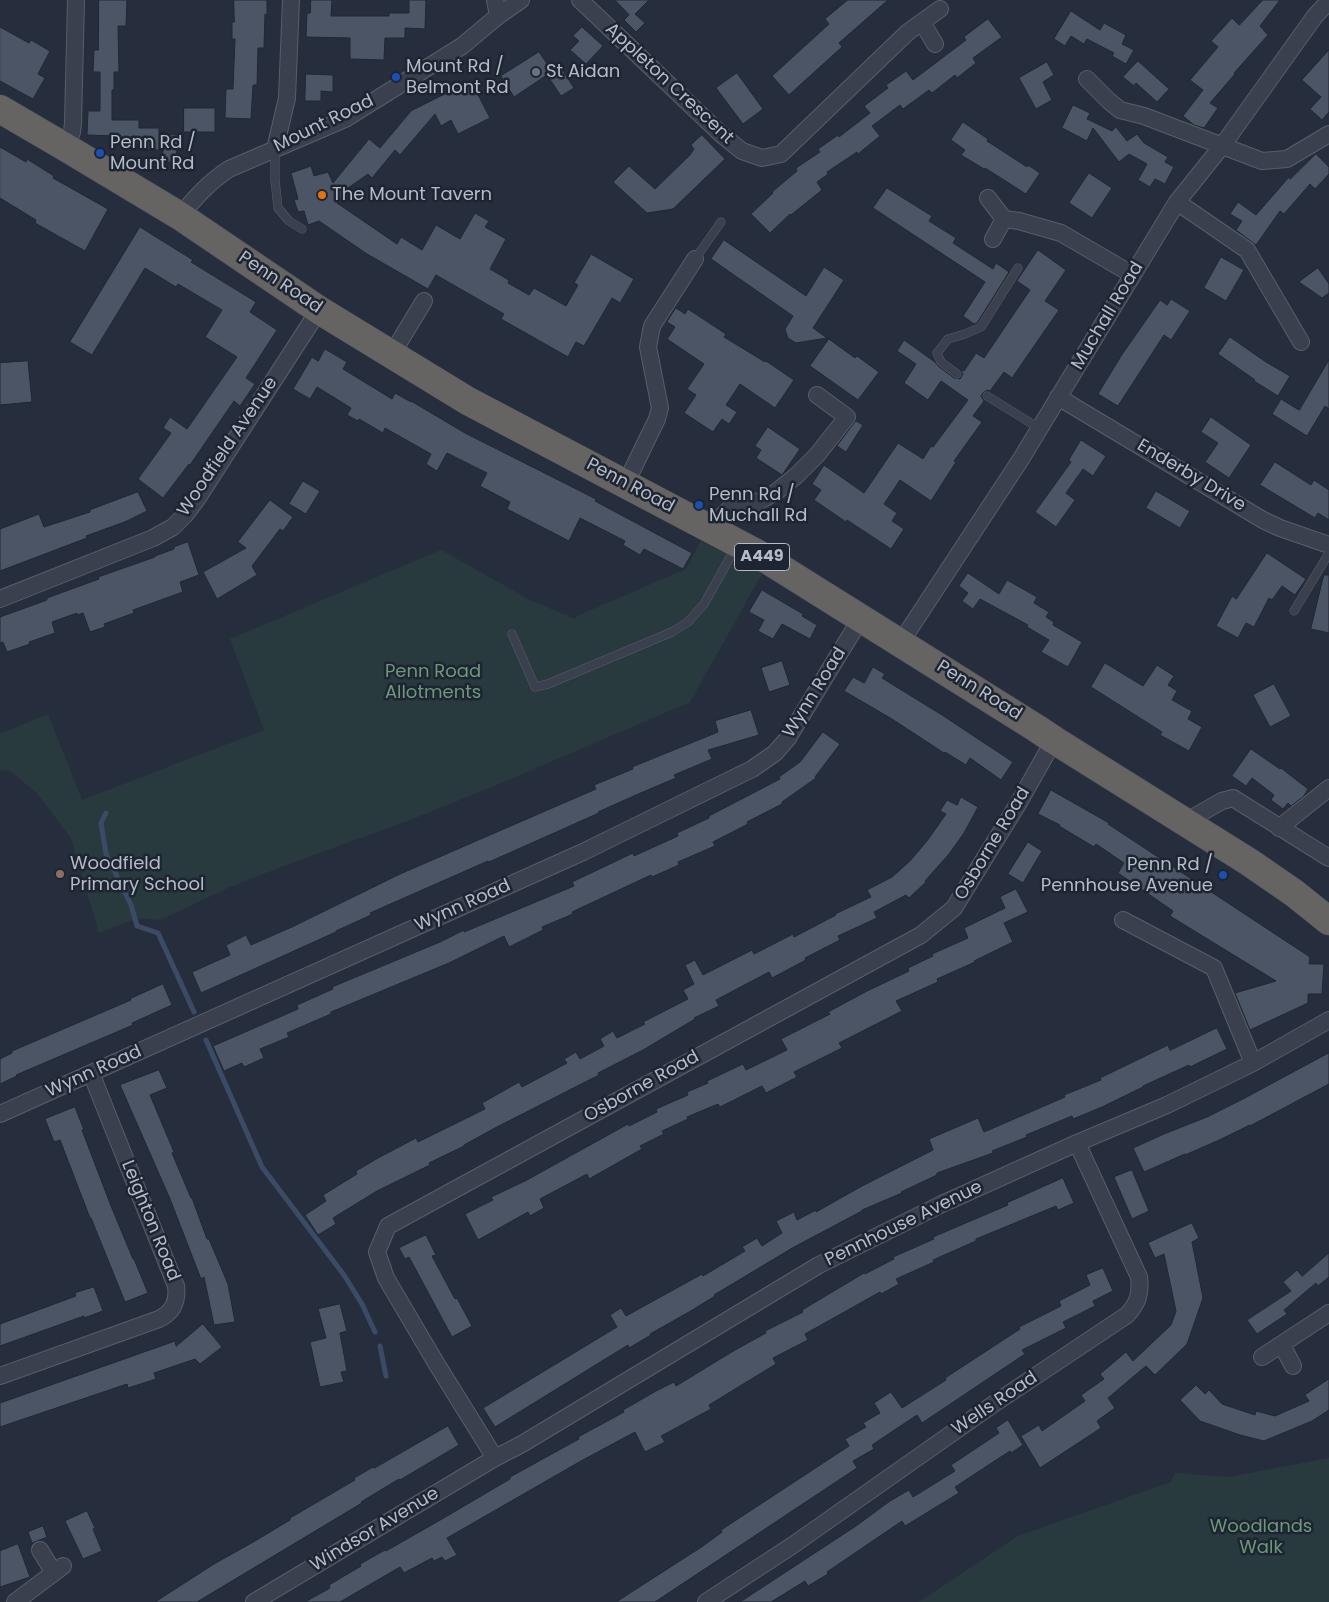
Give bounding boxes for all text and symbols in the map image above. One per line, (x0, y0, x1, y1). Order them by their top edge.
street label: Appleton Crescent (600, 19, 738, 149)
place label: Mount Rd / Belmont Rd (406, 56, 509, 98)
place label: St Aidan (546, 61, 620, 83)
marker: St Aidan (530, 66, 542, 78)
marker: Mount Rd / Belmont Rd (390, 71, 402, 83)
street label: Mount Road (271, 91, 377, 157)
place label: Penn Rd / Mount Rd (110, 132, 196, 174)
marker: Penn Rd / Mount Rd (94, 147, 106, 159)
place label: The Mount Tavern (332, 184, 492, 206)
marker: The Mount Tavern (316, 189, 328, 201)
street label: Penn Road (234, 247, 326, 319)
street label: Muchall Road (1067, 258, 1149, 374)
street label: Woodfield Avenue (173, 373, 283, 521)
street label: Enderby Drive (1133, 435, 1249, 517)
street label: Penn Road (582, 454, 678, 518)
place label: Penn Rd / Muchall Rd (709, 484, 807, 526)
marker: Penn Rd / Muchall Rd (693, 499, 705, 511)
road number: A449 (734, 544, 790, 570)
street label: Wynn Road (779, 644, 851, 742)
street label: Penn Road (932, 656, 1026, 726)
park label: Penn Road Allotments (385, 661, 481, 704)
street label: Osborne Road (951, 783, 1035, 905)
place label: Woodfield Primary School (70, 853, 204, 896)
place label: Penn Rd / Pennhouse Avenue (1041, 854, 1213, 896)
marker: Woodfield Primary School (54, 868, 66, 880)
marker: Penn Rd / Pennhouse Avenue (1217, 869, 1229, 881)
street label: Wynn Road (412, 875, 514, 937)
street label: Wynn Road (43, 1041, 145, 1103)
street label: Osborne Road (581, 1046, 703, 1128)
street label: Leighton Road (116, 1157, 184, 1285)
street label: Pennhouse Avenue (822, 1177, 986, 1271)
street label: Wells Road (948, 1367, 1042, 1441)
street label: Windsor Avenue (307, 1483, 443, 1577)
park label: Woodlands Walk (1210, 1516, 1312, 1558)

